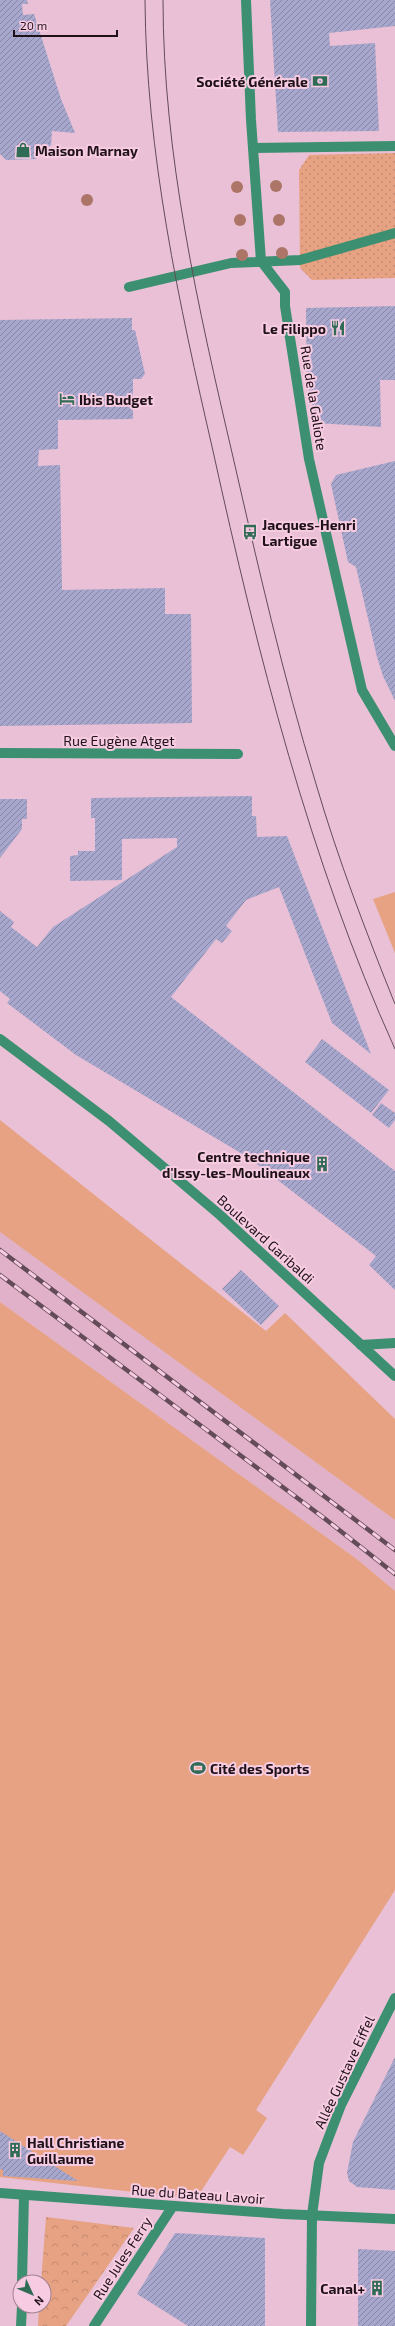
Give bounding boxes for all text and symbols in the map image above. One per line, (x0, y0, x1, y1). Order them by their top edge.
scale bar (14, 12, 117, 38)
text: 20 m (20, 18, 47, 32)
bank icon: Société Générale (311, 72, 329, 90)
place label: Société Générale (196, 73, 308, 90)
shop icon: Maison Marnay (14, 141, 32, 159)
place label: Maison Marnay (35, 142, 138, 159)
restaurant icon: Le Filippo (329, 319, 347, 337)
place label: Le Filippo (262, 320, 326, 337)
street label: Rue de la Galiote (297, 344, 331, 452)
hotel icon: Ibis Budget (58, 390, 76, 408)
place label: Ibis Budget (79, 391, 153, 408)
place label: Jacques-Henri Lartigue (262, 516, 356, 549)
bus stop icon: Jacques-Henri Lartigue (241, 523, 259, 541)
street label: Rue Eugène Atget (63, 732, 175, 749)
place label: Centre technique d'Issy-les-Moulineaux (162, 1148, 310, 1181)
building icon: Centre technique d'Issy-les-Moulineaux (313, 1155, 331, 1173)
street label: Boulevard Garibaldi (214, 1191, 318, 1287)
sports icon: Cité des Sports (189, 1759, 207, 1777)
place label: Cité des Sports (210, 1760, 309, 1777)
street label: Allée Gustave Eiffel (310, 2012, 378, 2131)
place label: Hall Christiane Guillaume (27, 2134, 124, 2167)
building icon: Hall Christiane Guillaume (6, 2141, 24, 2159)
street label: Rue du Bateau Lavoir (131, 2181, 266, 2207)
street label: Rue Jules Ferry (89, 2213, 155, 2303)
north arrow (12, 2274, 52, 2314)
building icon: Canal+ (368, 2279, 386, 2297)
place label: Canal+ (320, 2280, 365, 2297)
text: N (32, 2294, 47, 2309)

